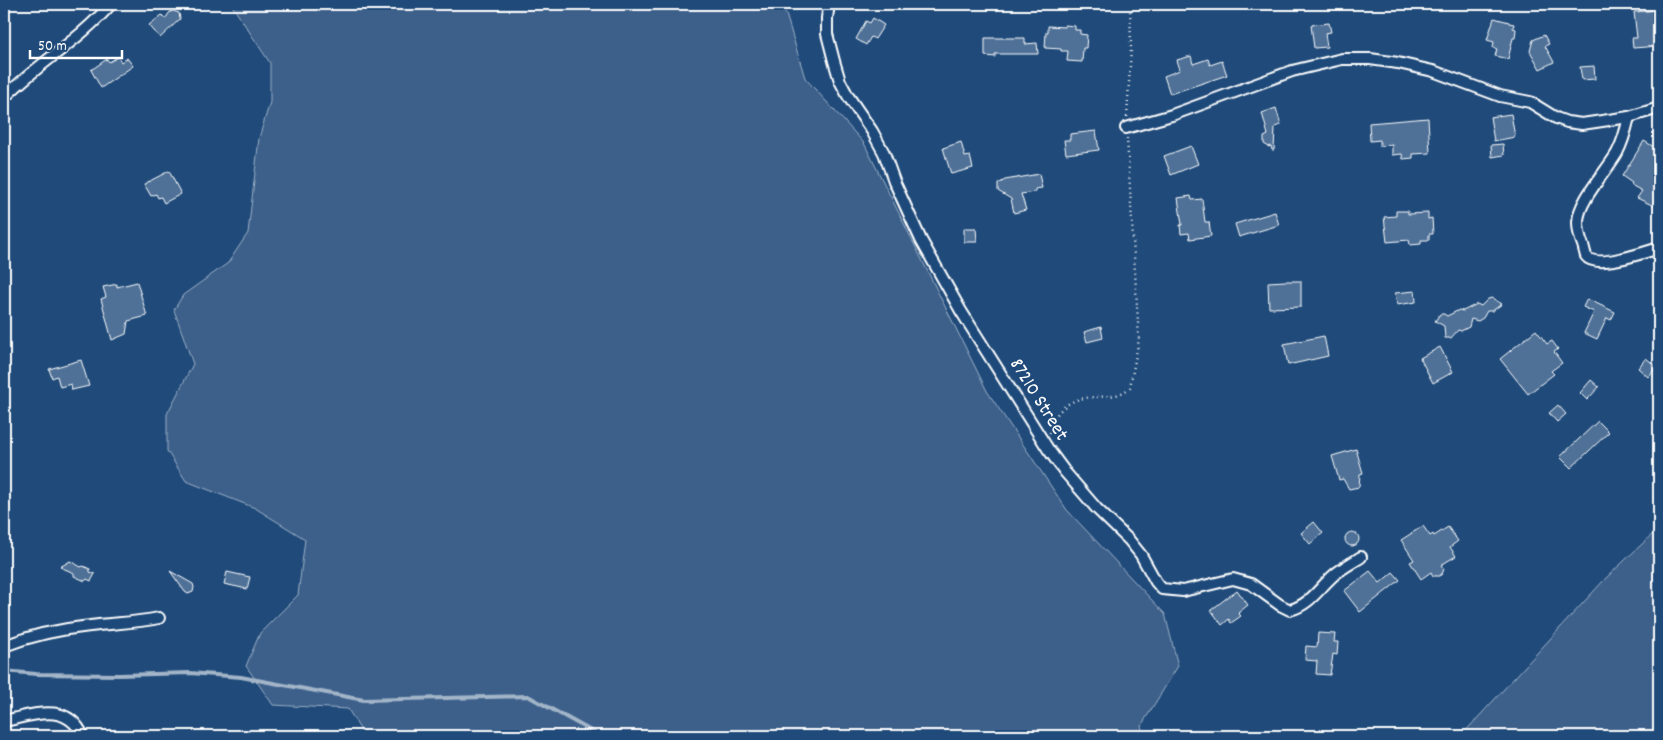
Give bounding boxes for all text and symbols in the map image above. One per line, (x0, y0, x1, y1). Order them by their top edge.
scale bar (30, 28, 122, 60)
text: 50 m (38, 36, 67, 58)
street label: 87210 Street (1002, 353, 1074, 447)

